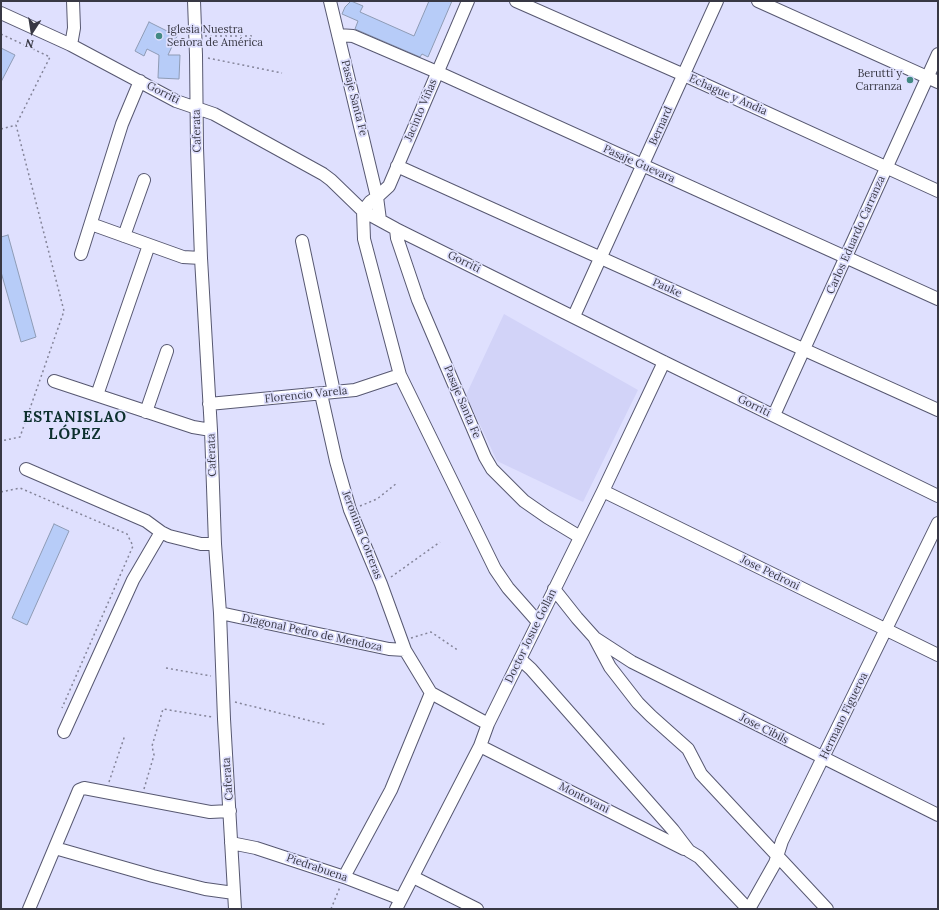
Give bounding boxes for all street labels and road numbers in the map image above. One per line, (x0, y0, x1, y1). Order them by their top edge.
street label: Pasaje Santa Fe (338, 59, 370, 137)
street label: Echague y Andia (687, 72, 769, 118)
street label: Jacinto Viñas (402, 77, 440, 143)
street label: Gorriti (144, 79, 182, 107)
street label: Bernard (647, 105, 675, 147)
street label: Caferata (190, 109, 204, 153)
street label: Pasaje Guevara (601, 142, 677, 186)
street label: Carlos Eduardo Carranza (824, 174, 888, 296)
street label: Gorriti (445, 248, 483, 276)
street label: Pauke (650, 276, 684, 300)
street label: Pasaje Santa Fe (441, 364, 483, 440)
street label: Florencio Varela (264, 384, 348, 406)
street label: Gorriti (735, 392, 773, 420)
street label: Caferata (205, 433, 219, 477)
street label: Jeronima Cotreras (339, 489, 385, 581)
street label: Jose Pedroni (738, 553, 802, 593)
street label: Doctor Josue Gollan (503, 587, 559, 685)
street label: Diagonal Pedro de Mendoza (241, 612, 383, 654)
street label: Hermano Figueroa (817, 670, 871, 762)
street label: Jose Cibils (737, 711, 791, 747)
street label: Caferata (220, 757, 236, 801)
street label: Montovani (557, 780, 611, 816)
street label: Piedrabuena (285, 851, 349, 885)

